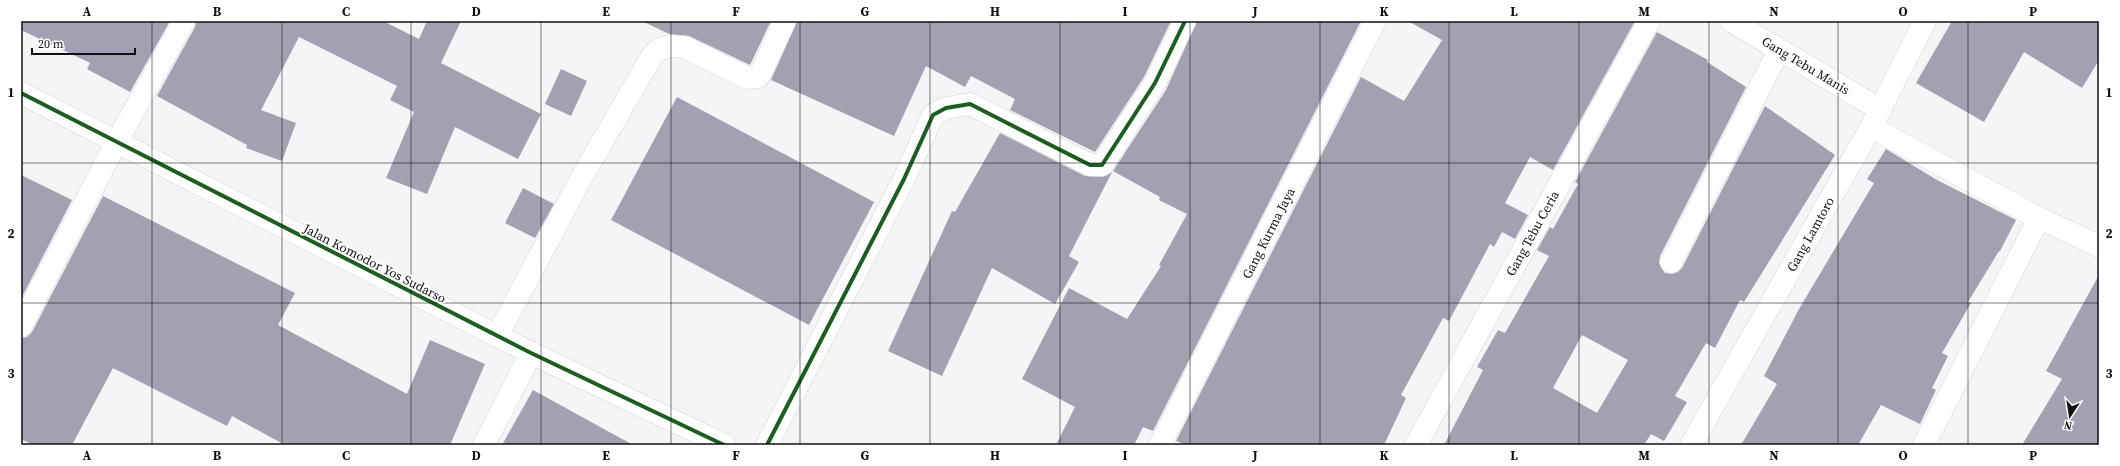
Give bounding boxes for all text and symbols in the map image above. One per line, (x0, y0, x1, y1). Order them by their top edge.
text: A (83, 3, 92, 20)
text: B (213, 3, 222, 20)
text: C (342, 3, 350, 20)
text: D (471, 3, 481, 20)
text: E (602, 3, 610, 20)
text: F (732, 3, 740, 20)
text: G (861, 3, 870, 20)
text: H (990, 3, 1000, 20)
text: I (1122, 3, 1128, 20)
text: J (1251, 3, 1258, 20)
text: K (1379, 3, 1389, 20)
text: L (1510, 3, 1518, 20)
text: M (1638, 3, 1650, 20)
text: N (1769, 3, 1779, 20)
text: O (1898, 3, 1908, 20)
text: P (2029, 3, 2037, 20)
scale bar (32, 30, 135, 56)
street label: Gang Tebu Manis (1759, 32, 1853, 99)
text: 20 m (38, 36, 64, 52)
text: 1 (7, 84, 15, 101)
text: 1 (2105, 84, 2113, 101)
street label: Gang Kurma Jaya (1238, 184, 1299, 282)
street label: Gang Tebu Ceria (1502, 187, 1563, 279)
street label: Gang Lamtoro (1783, 194, 1838, 275)
street label: Jalan Komodor Yos Sudarso (300, 220, 449, 307)
text: 2 (7, 225, 15, 242)
text: 2 (2105, 225, 2113, 242)
text: 3 (7, 365, 15, 382)
text: 3 (2105, 365, 2113, 382)
north arrow (2050, 396, 2090, 436)
text: N (2063, 417, 2074, 433)
text: A (83, 447, 92, 464)
text: B (213, 447, 222, 464)
text: C (342, 447, 350, 464)
text: D (471, 447, 481, 464)
text: E (602, 447, 610, 464)
text: F (732, 447, 740, 464)
text: G (861, 447, 870, 464)
text: H (990, 447, 1000, 464)
text: I (1122, 447, 1128, 464)
text: J (1251, 447, 1258, 464)
text: K (1379, 447, 1389, 464)
text: L (1510, 447, 1518, 464)
text: M (1638, 447, 1650, 464)
text: N (1769, 447, 1779, 464)
text: O (1898, 447, 1908, 464)
text: P (2029, 447, 2037, 464)

